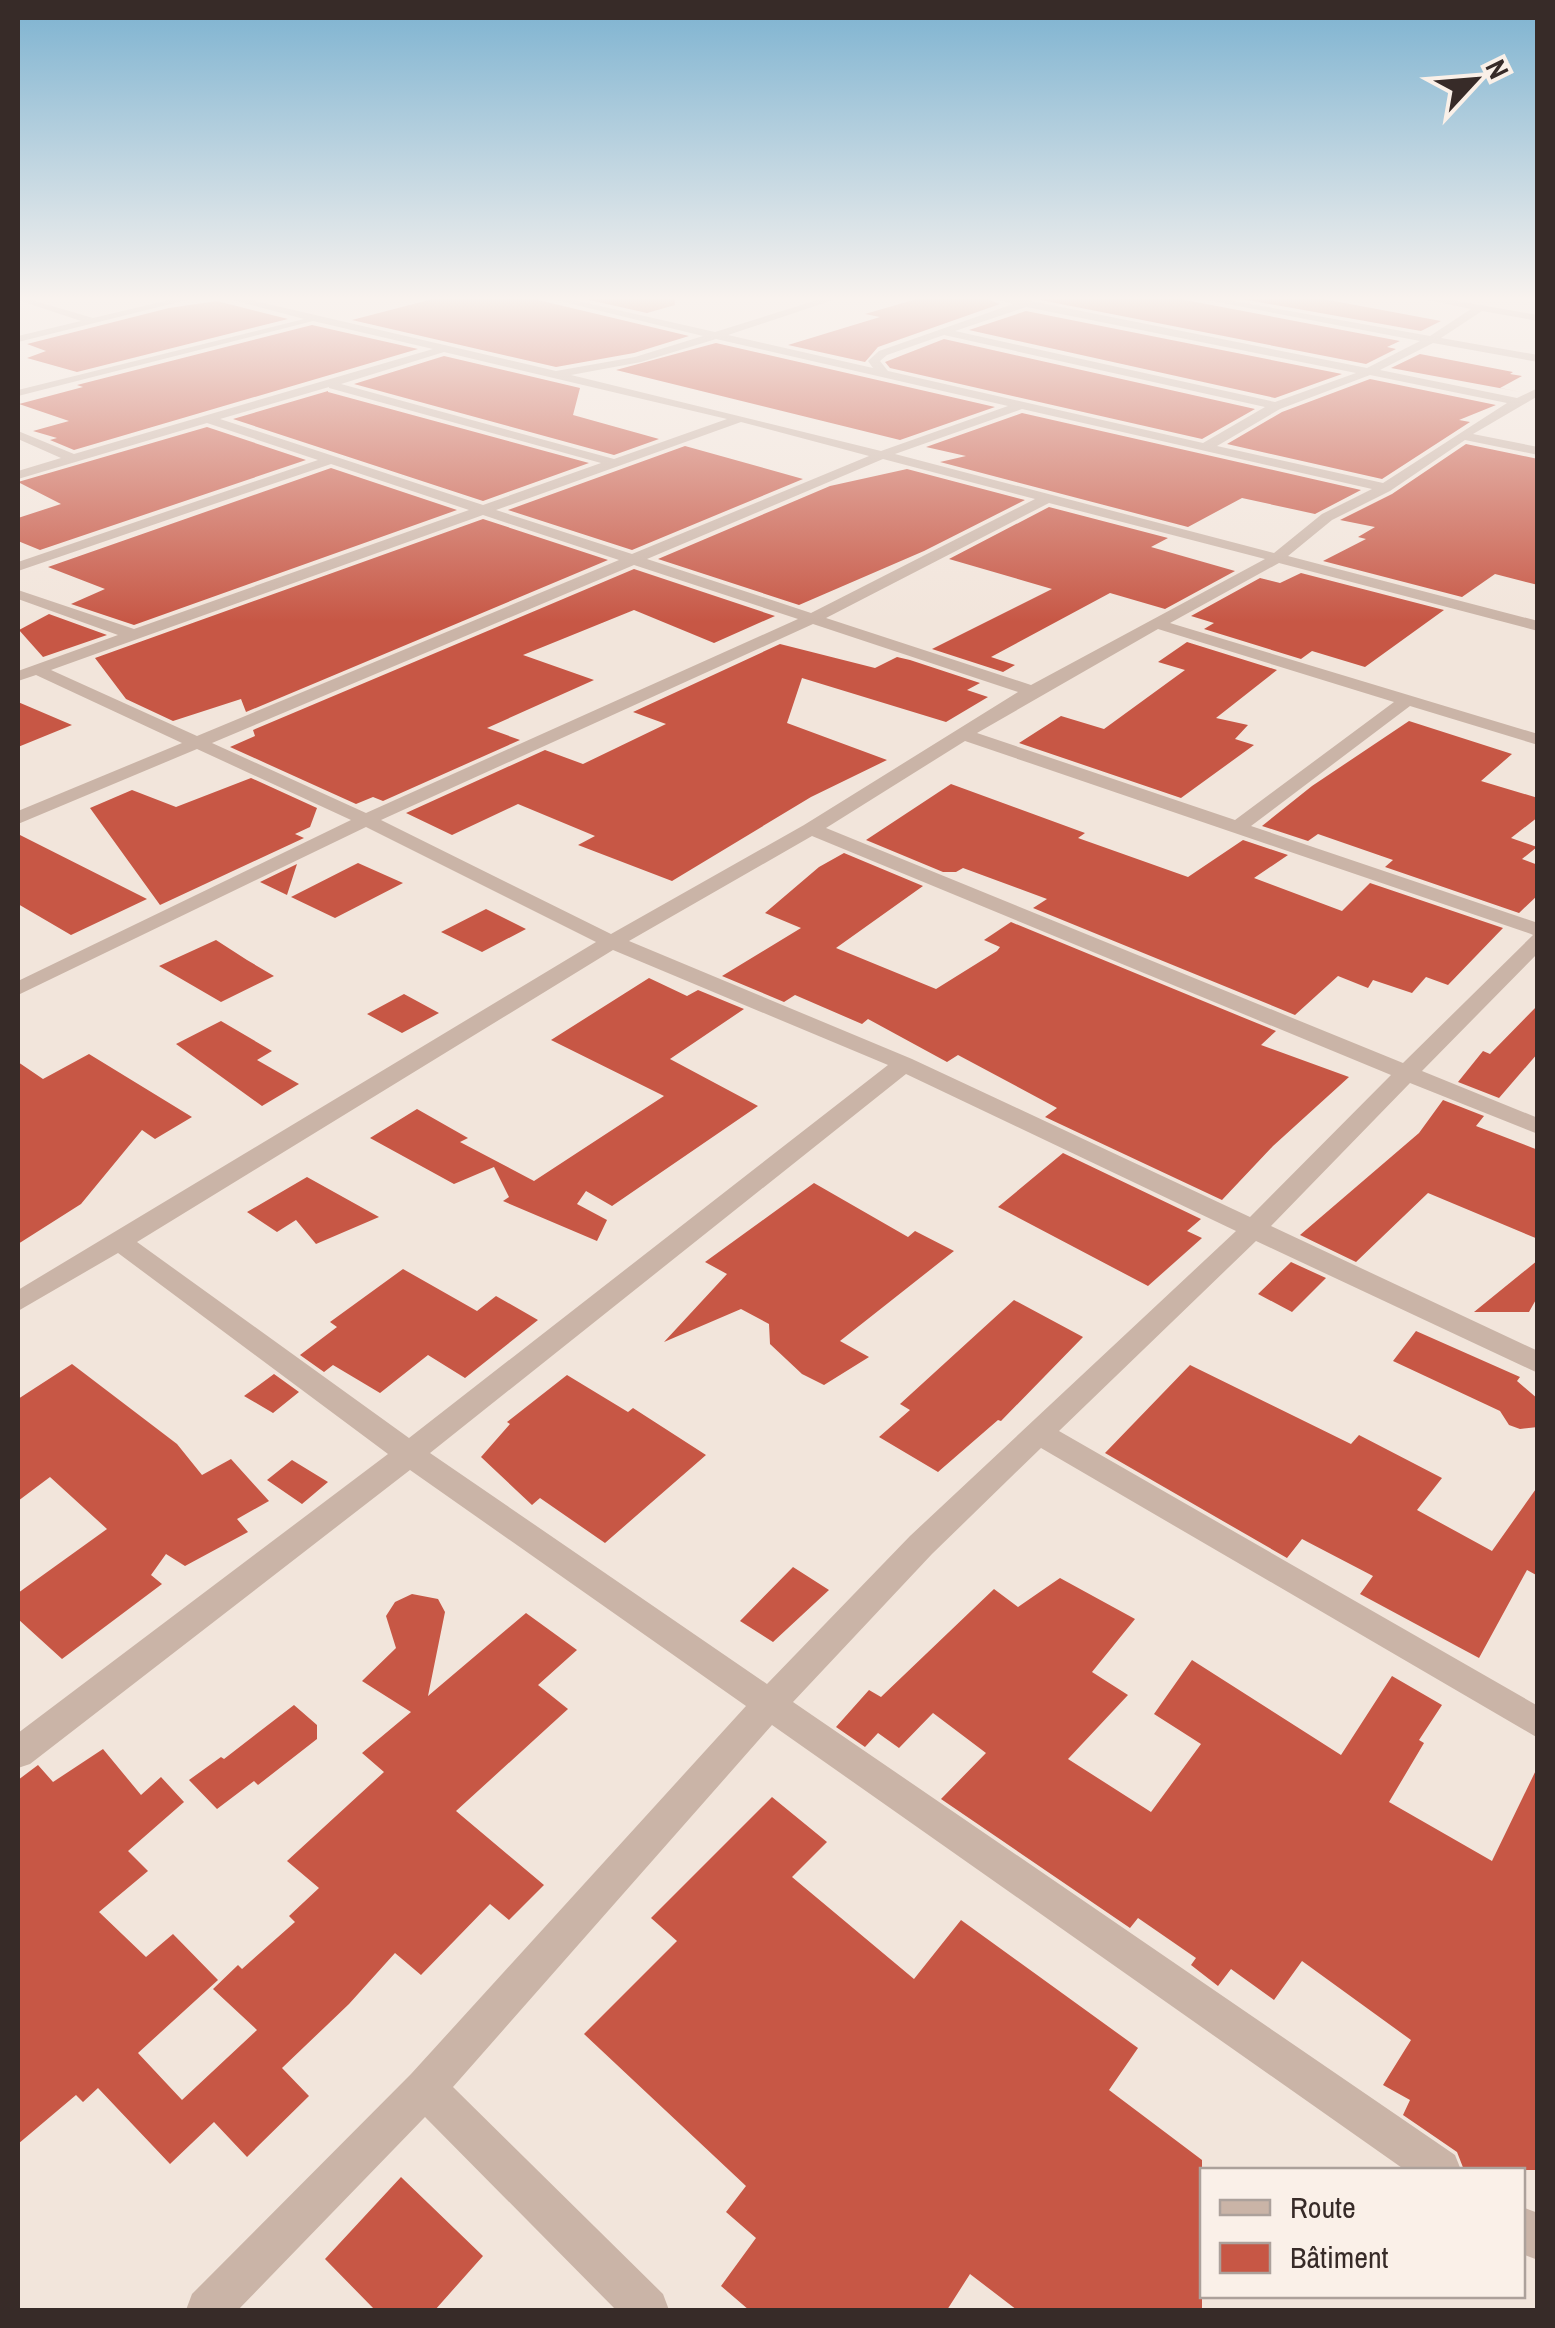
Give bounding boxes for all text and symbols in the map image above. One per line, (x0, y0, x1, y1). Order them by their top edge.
north arrow (1425, 30, 1525, 130)
text: N (1477, 53, 1518, 85)
legend (1200, 2168, 1525, 2298)
text: Route (1290, 2187, 1356, 2227)
text: Bâtiment (1290, 2237, 1389, 2277)

